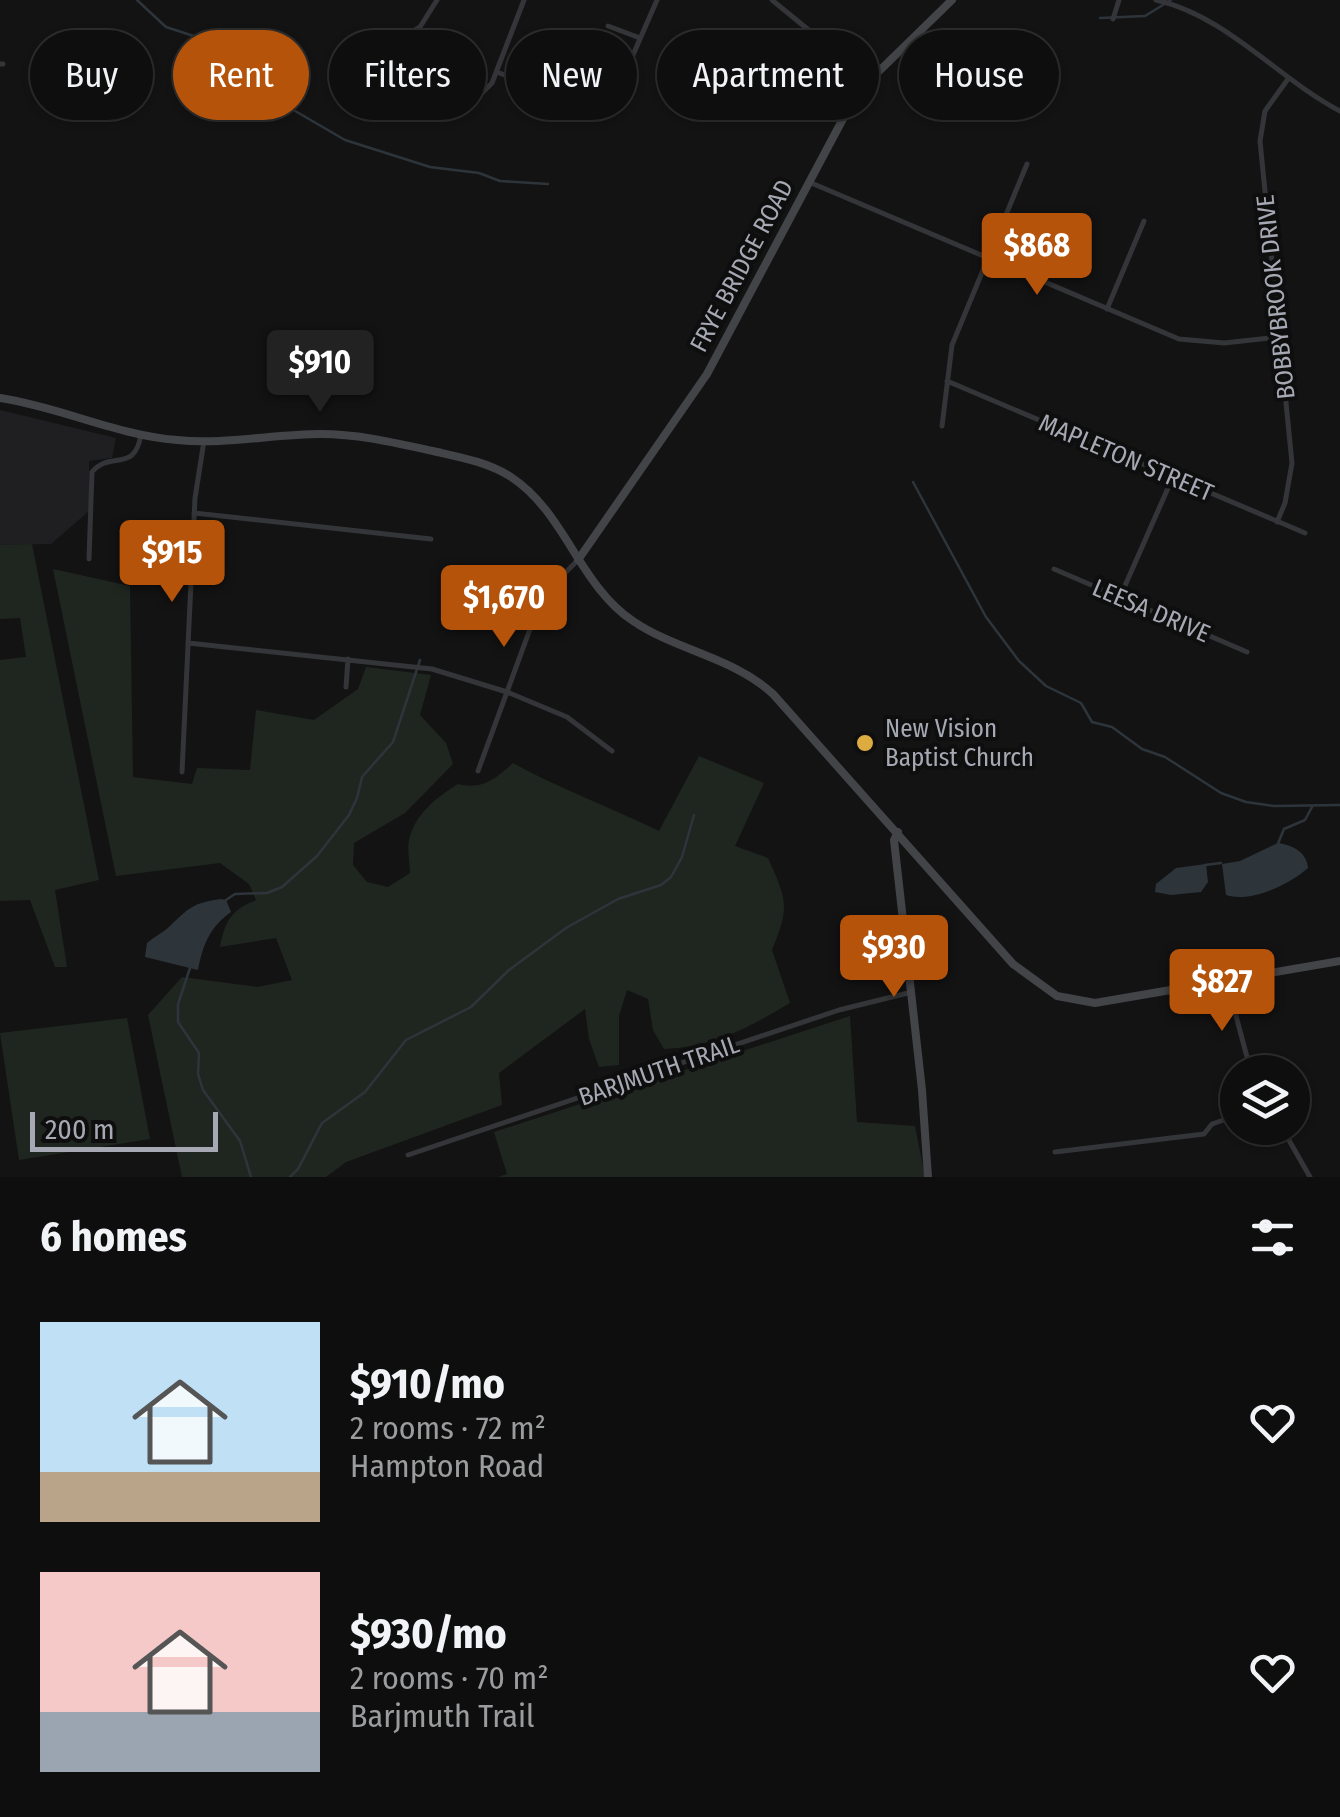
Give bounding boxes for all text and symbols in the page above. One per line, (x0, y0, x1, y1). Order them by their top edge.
chip: Buy (30, 30, 153, 120)
chip: Rent (173, 30, 309, 120)
chip: Filters (329, 30, 486, 120)
chip: New (506, 30, 637, 120)
chip: Apartment (657, 30, 879, 120)
chip: House (899, 30, 1059, 120)
street label: FRYE BRIDGE ROAD (684, 175, 800, 357)
street label: BOBBYBROOK DRIVE (1250, 193, 1302, 401)
pin: $868 (978, 213, 1096, 298)
text: $868 (1004, 226, 1070, 264)
pin: $910 (261, 330, 379, 415)
text: $910 (289, 343, 351, 381)
street label: MAPLETON STREET (1034, 408, 1218, 508)
pin: $915 (113, 520, 231, 605)
text: $915 (142, 533, 202, 571)
pin: $1,670 (423, 565, 585, 650)
street label: LEESA DRIVE (1088, 573, 1214, 649)
text: $1,670 (463, 578, 545, 616)
place label: New Vision Baptist Church (885, 714, 1034, 773)
marker: New Vision Baptist Church (854, 732, 876, 754)
pin: $930 (835, 915, 953, 1000)
text: $930 (862, 928, 926, 966)
pin: $827 (1163, 949, 1281, 1034)
text: $827 (1192, 962, 1252, 1000)
street label: BARJMUTH TRAIL (575, 1029, 743, 1113)
map controls (1220, 1055, 1310, 1145)
button: layers (1220, 1055, 1310, 1145)
scale bar (30, 1107, 218, 1152)
text: 200 m (45, 1113, 115, 1146)
icon: filters (1245, 1210, 1300, 1265)
text: 6 homes (40, 1212, 187, 1262)
text: $910/mo (350, 1359, 505, 1409)
icon: home (120, 1362, 240, 1482)
icon: heart (1245, 1395, 1300, 1450)
text: 2 rooms · 72 m² (350, 1409, 546, 1447)
text: Hampton Road (350, 1447, 544, 1485)
text: $930/mo (350, 1609, 507, 1659)
icon: home (120, 1612, 240, 1732)
icon: heart (1245, 1645, 1300, 1700)
text: 2 rooms · 70 m² (350, 1659, 549, 1697)
text: Barjmuth Trail (350, 1697, 535, 1735)

